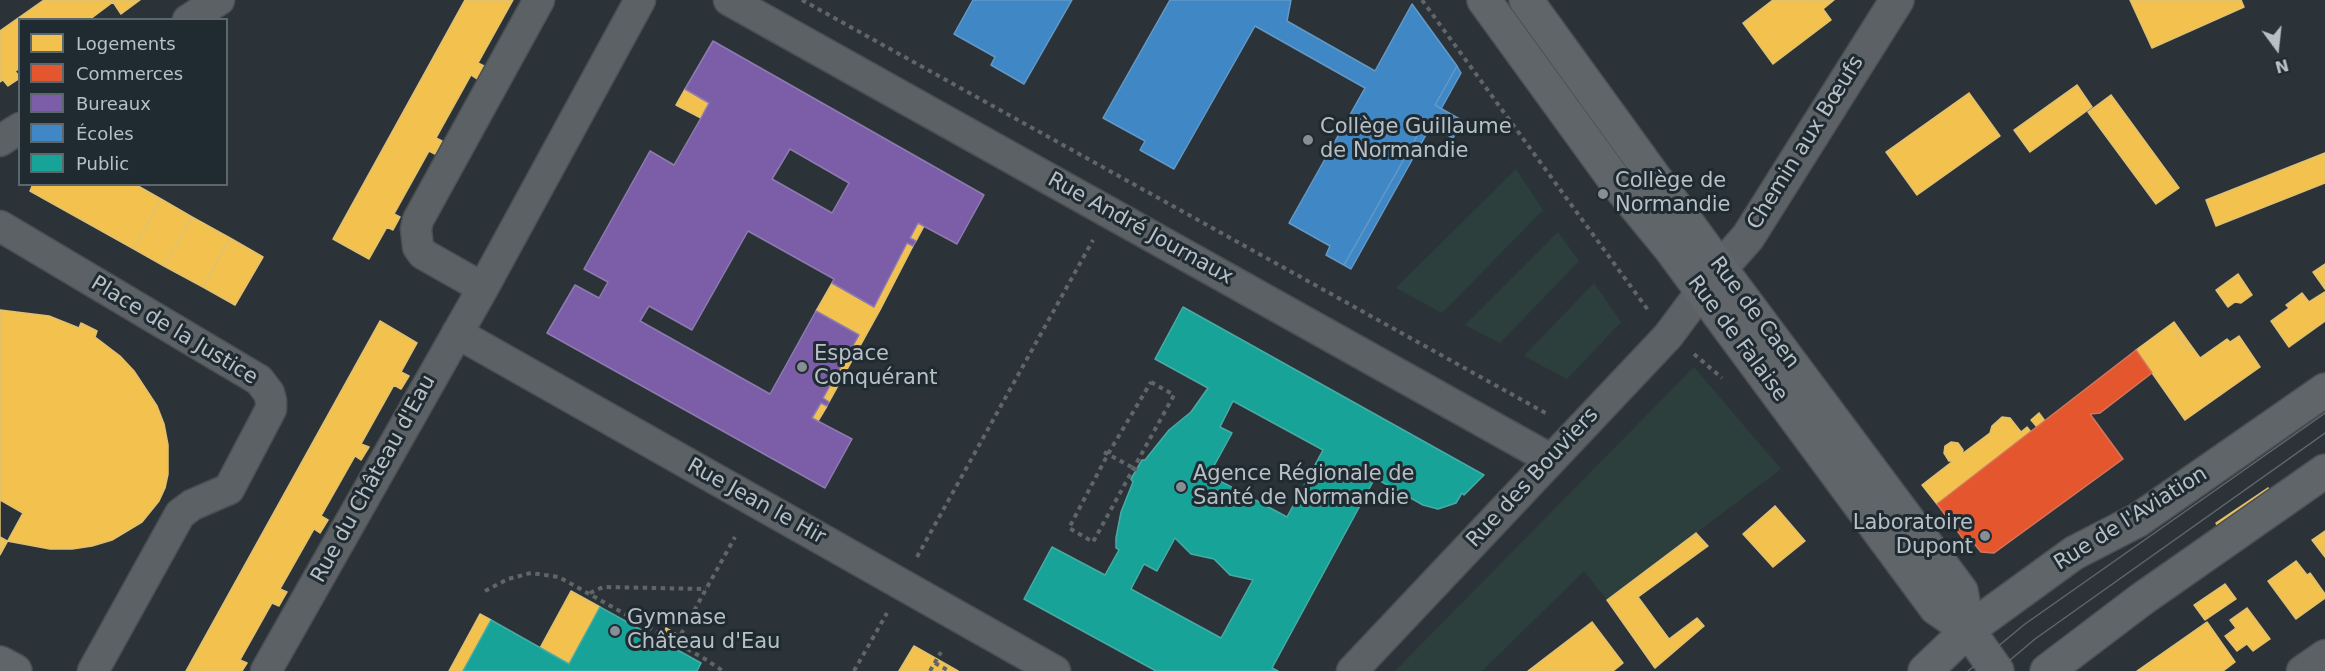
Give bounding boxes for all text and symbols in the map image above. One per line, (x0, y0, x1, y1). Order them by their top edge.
legend (18, 18, 228, 186)
north arrow (2247, 18, 2307, 78)
text: Logements (76, 33, 176, 54)
street label: Chemin aux Bœufs (1742, 52, 1870, 234)
text: N (2273, 55, 2291, 77)
text: Commerces (76, 63, 183, 84)
text: Bureaux (76, 93, 151, 114)
place label: Collège Guillaume de Normandie (1320, 115, 1512, 165)
text: Écoles (76, 123, 134, 144)
marker: Collège Guillaume de Normandie (1301, 133, 1315, 147)
text: Public (76, 153, 129, 174)
street label: Rue André Journaux (1043, 168, 1237, 290)
place label: Collège de Normandie (1615, 169, 1731, 219)
marker: Collège de Normandie (1596, 187, 1610, 201)
street label: Rue de Caen (1704, 252, 1804, 374)
street label: Place de la Justice (86, 271, 262, 391)
street label: Rue de Falaise (1682, 271, 1792, 407)
place label: Espace Conquérant (814, 342, 937, 392)
marker: Espace Conquérant (795, 360, 809, 374)
street label: Rue du Château d'Eau (306, 371, 442, 587)
street label: Rue des Bouviers (1462, 403, 1604, 553)
street label: Rue Jean le Hir (682, 454, 830, 550)
place label: Agence Régionale de Santé de Normandie (1193, 462, 1415, 512)
street label: Rue de l'Aviation (2050, 462, 2212, 576)
marker: Agence Régionale de Santé de Normandie (1174, 480, 1188, 494)
place label: Laboratoire Dupont (1853, 511, 1973, 561)
marker: Laboratoire Dupont (1978, 529, 1992, 543)
place label: Gymnase Château d'Eau (627, 606, 780, 656)
marker: Gymnase Château d'Eau (608, 624, 622, 638)

